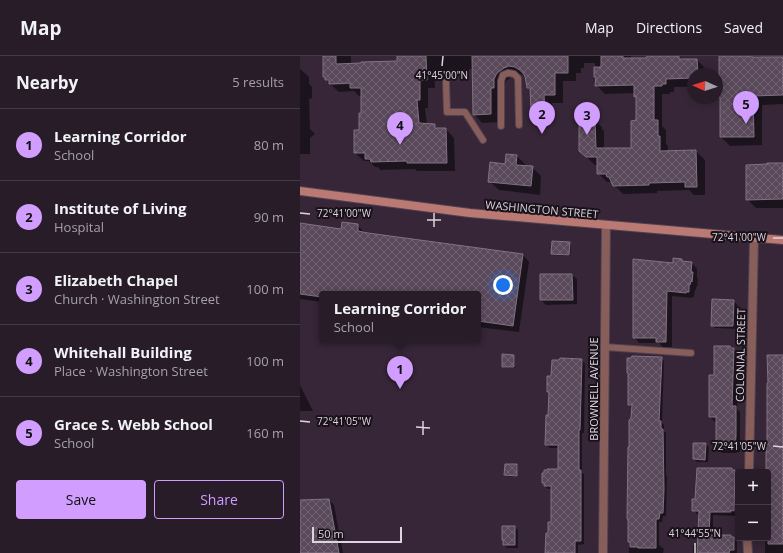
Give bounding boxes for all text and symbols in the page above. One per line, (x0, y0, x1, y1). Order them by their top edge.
text: Map (20, 15, 61, 41)
text: Map (585, 18, 614, 37)
text: Directions (636, 18, 702, 37)
text: Saved (724, 18, 763, 37)
text: 41°45'00"N (416, 68, 468, 82)
north arrow (687, 68, 723, 104)
text: Nearby (16, 71, 78, 94)
text: 5 results (232, 73, 284, 91)
pin: 5 (733, 91, 759, 124)
pin: 2 (529, 101, 555, 134)
pin: 3 (574, 102, 600, 135)
pin: 4 (387, 112, 413, 145)
text: Learning Corridor (54, 126, 187, 146)
text: 1 (25, 136, 33, 154)
text: 80 m (254, 136, 284, 154)
text: School (54, 146, 94, 164)
street label: WASHINGTON STREET (485, 197, 599, 221)
text: Institute of Living (54, 198, 187, 218)
text: 72°41'00"W (317, 206, 372, 220)
text: 2 (25, 208, 33, 226)
text: 90 m (254, 208, 284, 226)
text: Hospital (54, 218, 104, 236)
text: 72°41'00"W (712, 230, 767, 244)
text: Elizabeth Chapel (54, 270, 178, 290)
your location (493, 275, 513, 295)
text: 3 (25, 280, 33, 298)
text: 100 m (246, 280, 284, 298)
text: Church · Washington Street (54, 290, 220, 308)
popup (319, 291, 481, 343)
text: Learning Corridor (334, 298, 466, 318)
street label: COLONIAL STREET (732, 308, 748, 402)
text: School (334, 318, 374, 336)
street label: BROWNELL AVENUE (586, 337, 601, 441)
text: Whitehall Building (54, 342, 192, 362)
text: 4 (25, 352, 33, 370)
text: 100 m (246, 352, 284, 370)
pin: 1 (387, 356, 413, 389)
text: Place · Washington Street (54, 362, 208, 380)
text: Grace S. Webb School (54, 414, 213, 434)
text: 72°41'05"W (317, 414, 372, 428)
text: 5 (25, 424, 33, 442)
text: 160 m (246, 424, 284, 442)
text: School (54, 434, 94, 452)
text: 72°41'05"W (712, 439, 767, 453)
map controls (735, 469, 771, 541)
button: + (735, 469, 771, 505)
button: Save (16, 480, 146, 519)
button: Share (154, 480, 284, 519)
button: − (735, 505, 771, 541)
scale bar (312, 525, 402, 544)
text: 50 m (318, 526, 344, 541)
text: 41°44'55"N (669, 526, 721, 540)

